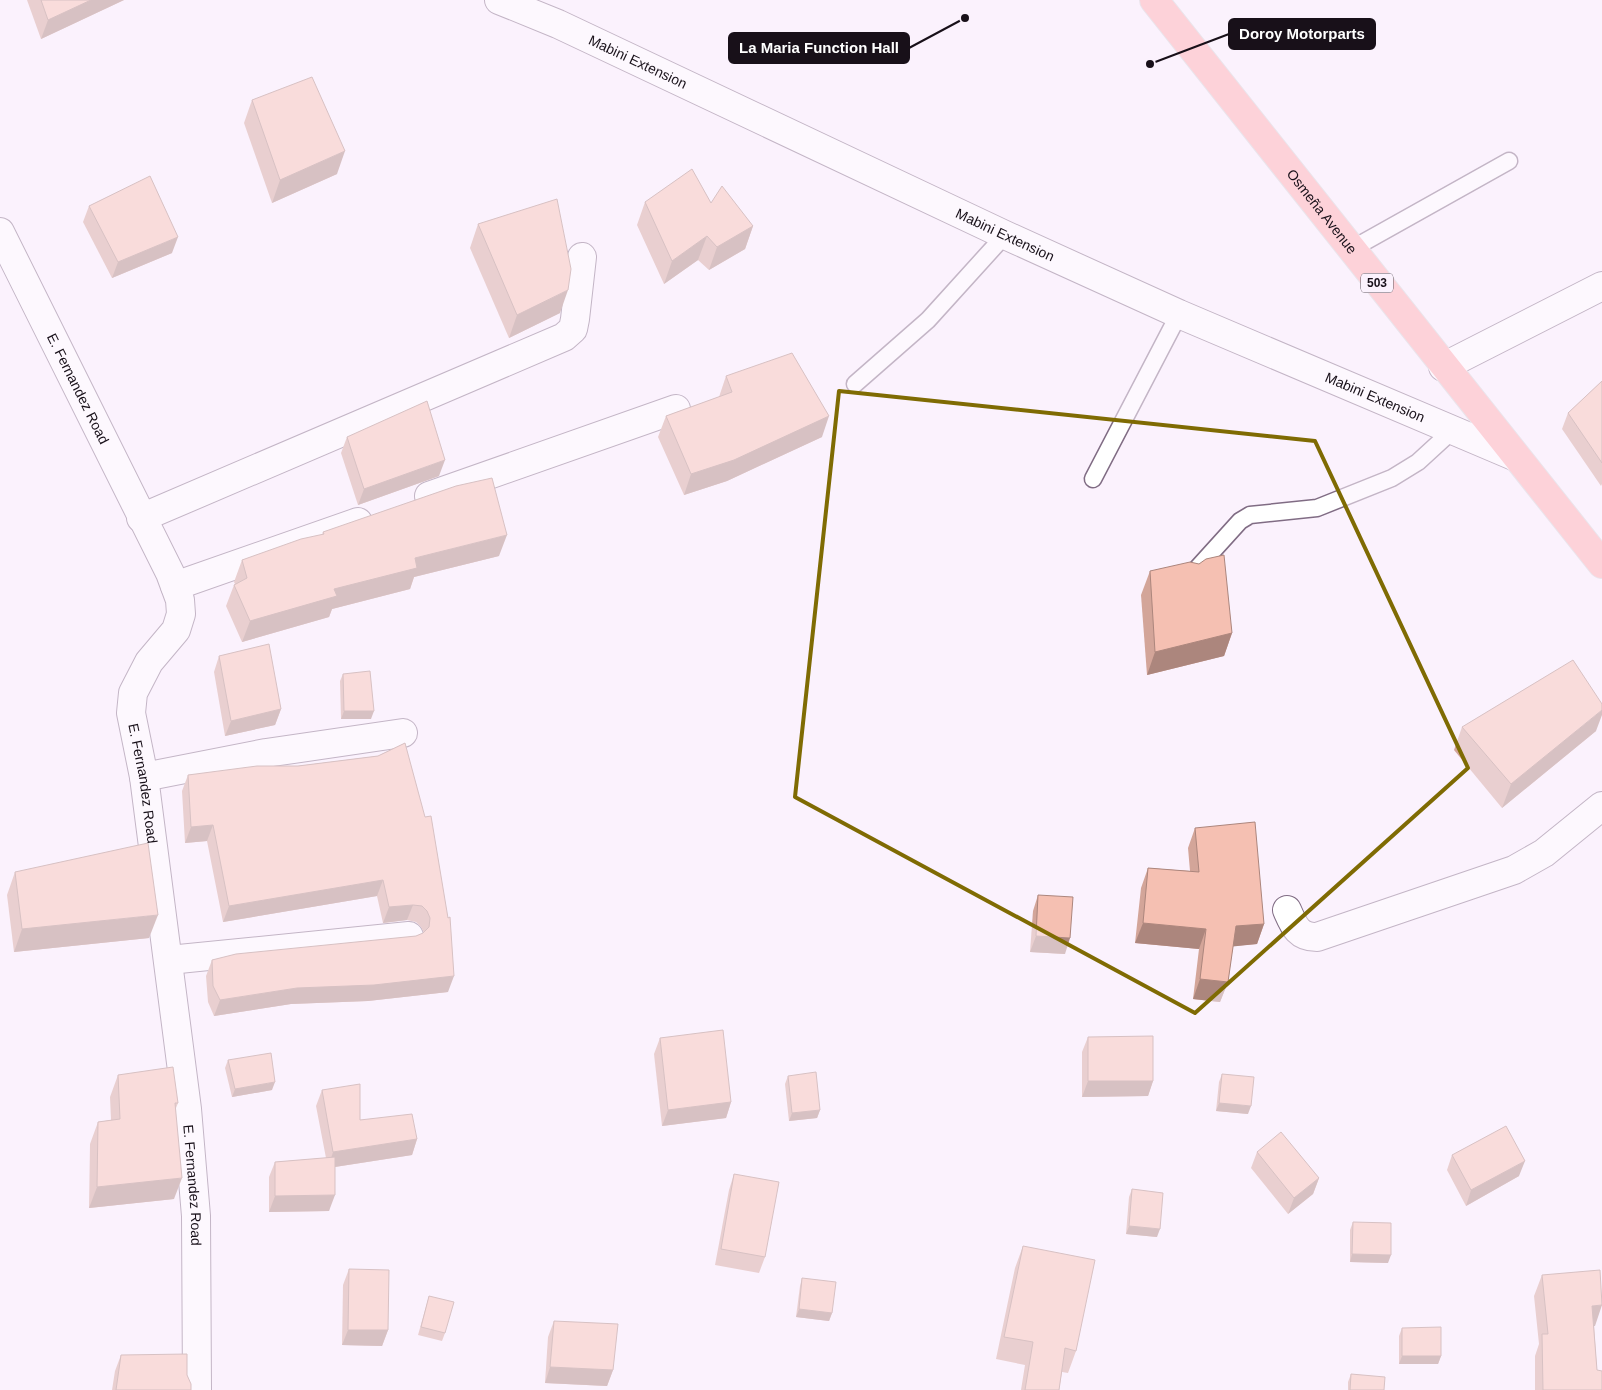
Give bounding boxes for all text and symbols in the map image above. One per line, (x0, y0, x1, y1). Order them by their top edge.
callout: Doroy Motorparts (1229, 19, 1375, 49)
text: Doroy Motorparts (1239, 25, 1365, 42)
street label: Mabini Extension (586, 32, 690, 92)
callout: La Maria Function Hall (729, 33, 909, 63)
text: La Maria Function Hall (739, 39, 899, 56)
street label: Osmeña Avenue (1284, 166, 1360, 257)
street label: Mabini Extension (953, 205, 1057, 264)
road number: 503 (1361, 274, 1393, 292)
street label: E. Fernandez Road (44, 331, 112, 447)
street label: Mabini Extension (1323, 369, 1427, 425)
street label: E. Fernandez Road (125, 722, 161, 844)
street label: E. Fernandez Road (180, 1124, 204, 1246)

